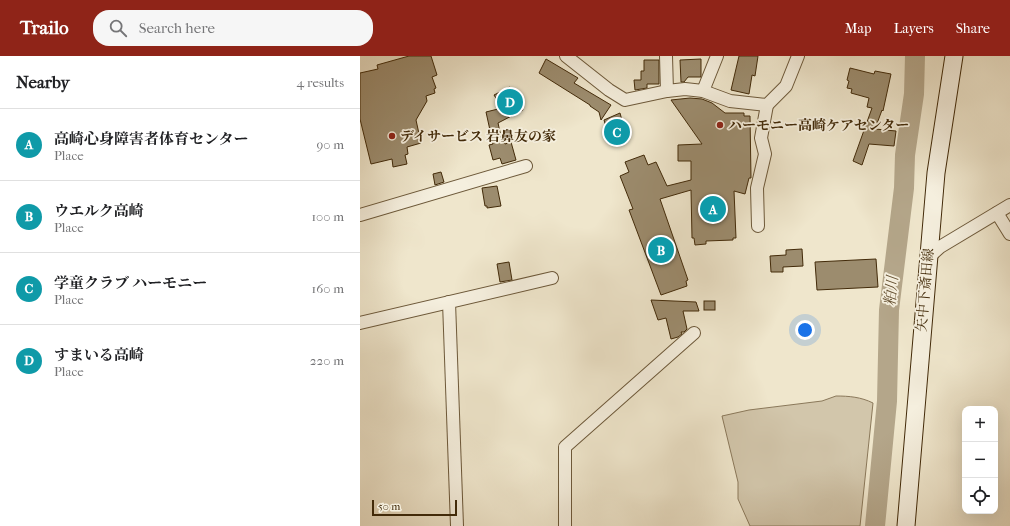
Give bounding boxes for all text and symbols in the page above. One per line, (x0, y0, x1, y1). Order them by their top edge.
search box (93, 10, 373, 46)
text: Trailo (20, 17, 69, 39)
icon: search (107, 17, 129, 39)
text: Search here (139, 19, 215, 37)
text: Map (845, 20, 872, 37)
text: Layers (894, 20, 934, 37)
text: Share (956, 20, 990, 37)
text: Nearby (16, 72, 70, 92)
text: 4 results (297, 75, 344, 90)
pin: D (497, 87, 523, 117)
pin: C (604, 117, 630, 147)
place label: ハーモニー高崎ケアセンター (728, 117, 909, 134)
marker: ハーモニー高崎ケアセンター (715, 120, 725, 130)
place label: デイサービス 岩鼻友の家 (400, 128, 556, 145)
text: 高崎心身障害者体育センター (54, 130, 248, 148)
marker: デイサービス 岩鼻友の家 (387, 131, 397, 141)
text: A (25, 137, 33, 152)
text: 90 m (316, 137, 344, 152)
text: Place (54, 148, 84, 163)
pin: A (700, 194, 726, 224)
text: ウエルク高崎 (54, 202, 144, 220)
text: B (25, 209, 33, 224)
text: 100 m (311, 209, 344, 224)
text: Place (54, 220, 84, 235)
pin: B (648, 235, 674, 265)
street label: 矢中下斎田線 (913, 247, 937, 333)
water label: 粕川 (880, 273, 902, 307)
text: 学童クラブ ハーモニー (54, 274, 207, 292)
text: C (25, 281, 33, 296)
text: 160 m (312, 281, 344, 296)
text: Place (54, 292, 84, 307)
your location (795, 320, 815, 340)
text: すまいる高崎 (54, 346, 144, 364)
text: D (24, 353, 34, 368)
text: 220 m (310, 353, 344, 368)
text: Place (54, 364, 84, 379)
map controls (962, 406, 998, 514)
button: + (962, 406, 998, 442)
button: − (962, 442, 998, 478)
button: locate (962, 478, 998, 514)
scale bar (372, 498, 457, 517)
text: 50 m (378, 500, 400, 513)

